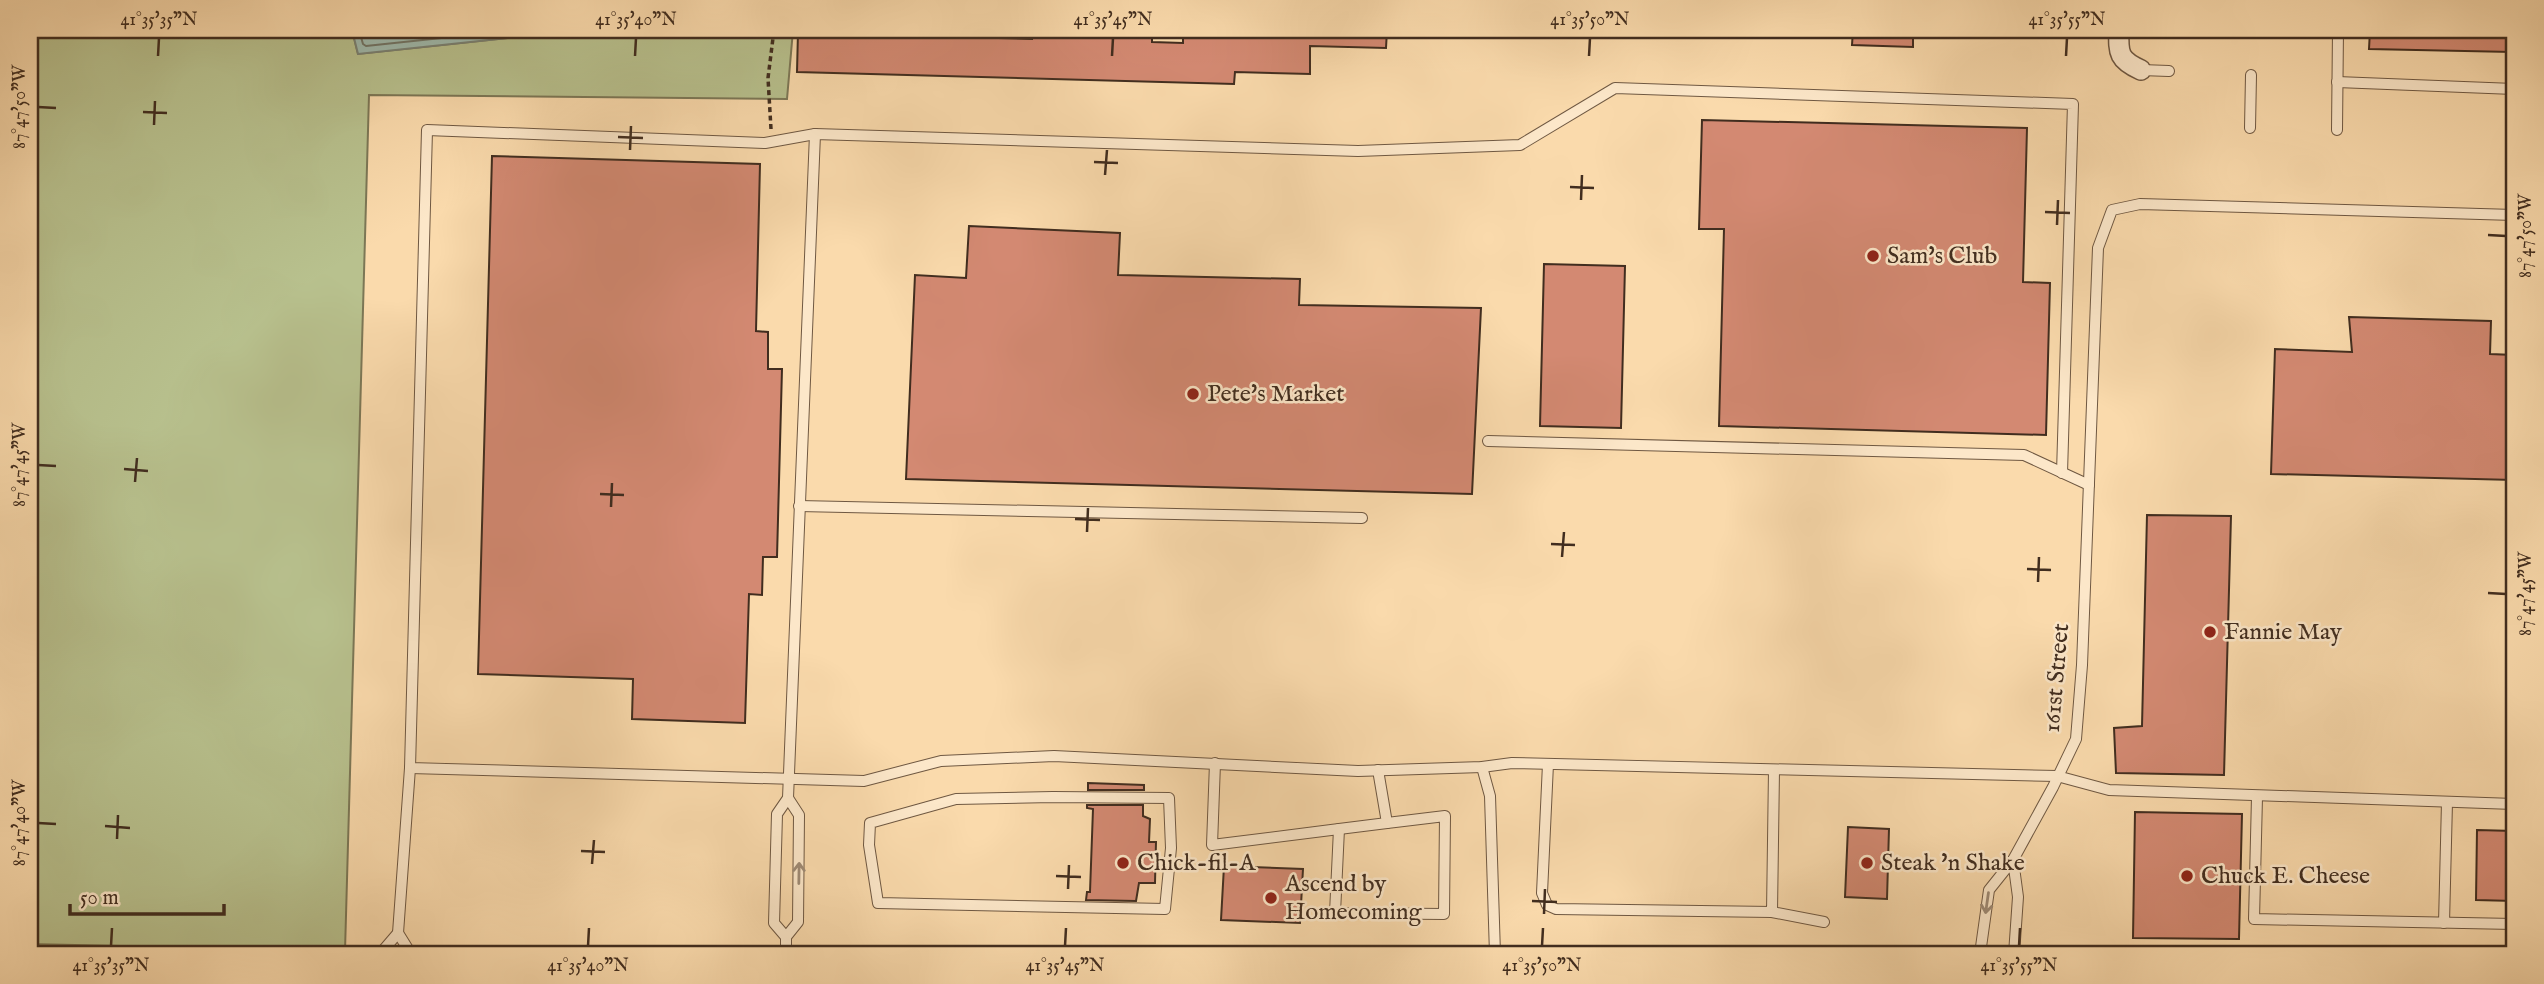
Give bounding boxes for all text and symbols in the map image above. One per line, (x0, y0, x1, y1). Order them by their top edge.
text: 41°35'35"N (120, 9, 198, 32)
text: 41°35'40"N (595, 9, 677, 32)
text: 41°35'45"N (1073, 9, 1153, 32)
text: 41°35'50"N (1550, 9, 1630, 32)
text: 41°35'55"N (2028, 9, 2106, 32)
text: 87°47'50"W (9, 64, 32, 149)
text: 87°47'50"W (2515, 193, 2538, 278)
place label: Sam's Club (1887, 241, 1997, 272)
marker: Sam's Club (1865, 248, 1881, 264)
place label: Pete's Market (1207, 379, 1345, 410)
marker: Pete's Market (1185, 386, 1201, 402)
text: 87°47'45"W (9, 422, 32, 507)
text: 87°47'45"W (2515, 551, 2538, 636)
place label: Fannie May (2224, 617, 2342, 648)
street label: 161st Street (2037, 622, 2077, 734)
marker: Fannie May (2202, 624, 2218, 640)
text: 87°47'40"W (9, 779, 32, 866)
place label: Chick-fil-A (1137, 848, 1256, 879)
place label: Steak 'n Shake (1881, 848, 2025, 879)
marker: Chick-fil-A (1115, 855, 1131, 871)
marker: Steak 'n Shake (1859, 855, 1875, 871)
place label: Chuck E. Cheese (2201, 861, 2370, 892)
one-way arrow (792, 862, 805, 885)
marker: Chuck E. Cheese (2179, 868, 2195, 884)
place label: Ascend by Homecoming (1284, 869, 1423, 928)
scale bar (70, 872, 224, 916)
text: 50 m (80, 885, 119, 912)
marker: Ascend by Homecoming (1263, 890, 1279, 906)
one-way arrow (1981, 891, 1994, 914)
text: 41°35'35"N (72, 955, 150, 978)
text: 41°35'40"N (547, 955, 629, 978)
text: 41°35'45"N (1025, 955, 1105, 978)
text: 41°35'50"N (1502, 955, 1582, 978)
text: 41°35'55"N (1980, 955, 2058, 978)

